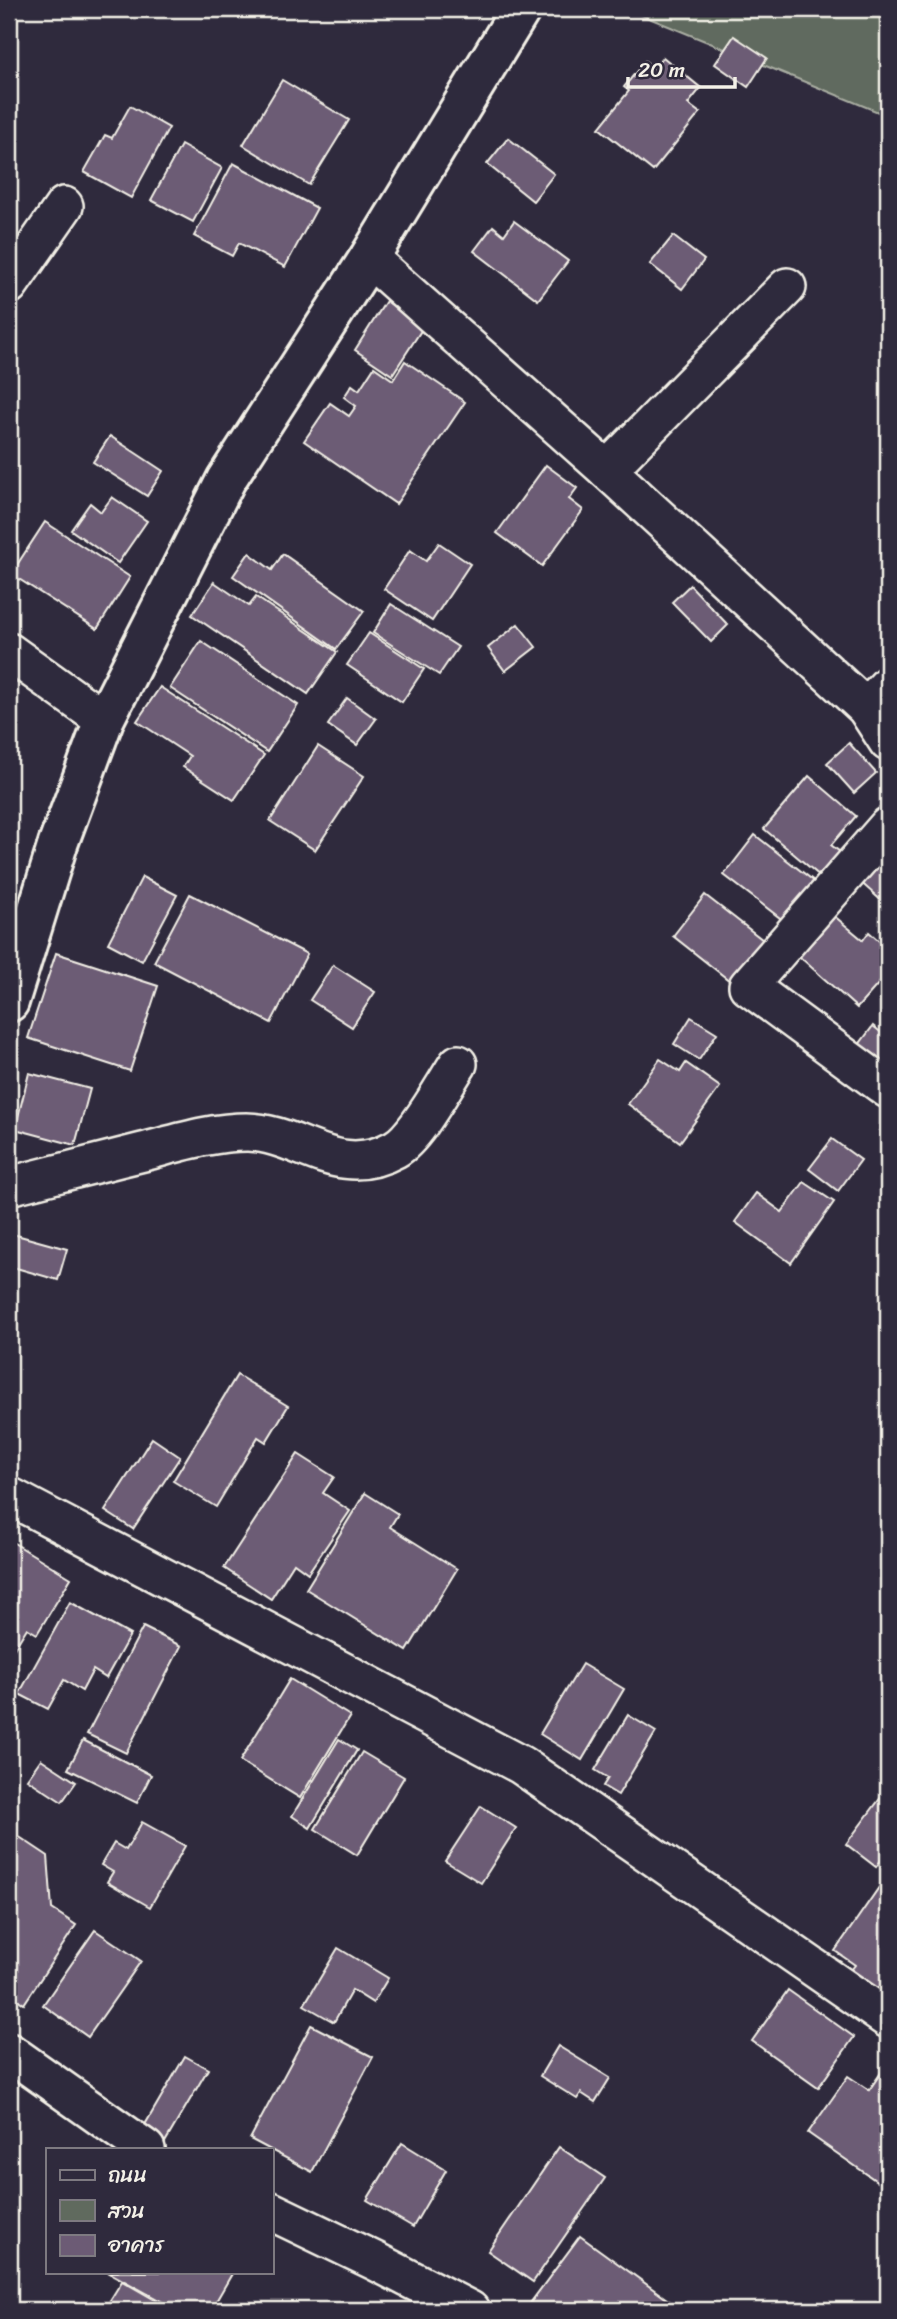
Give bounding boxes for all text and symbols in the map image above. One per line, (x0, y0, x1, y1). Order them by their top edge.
scale bar (628, 46, 734, 90)
text: 20 m (638, 51, 685, 89)
legend (46, 2148, 273, 2274)
text: ถนน (108, 2156, 147, 2194)
text: สวน (107, 2192, 145, 2230)
text: อาคาร (107, 2226, 165, 2264)

